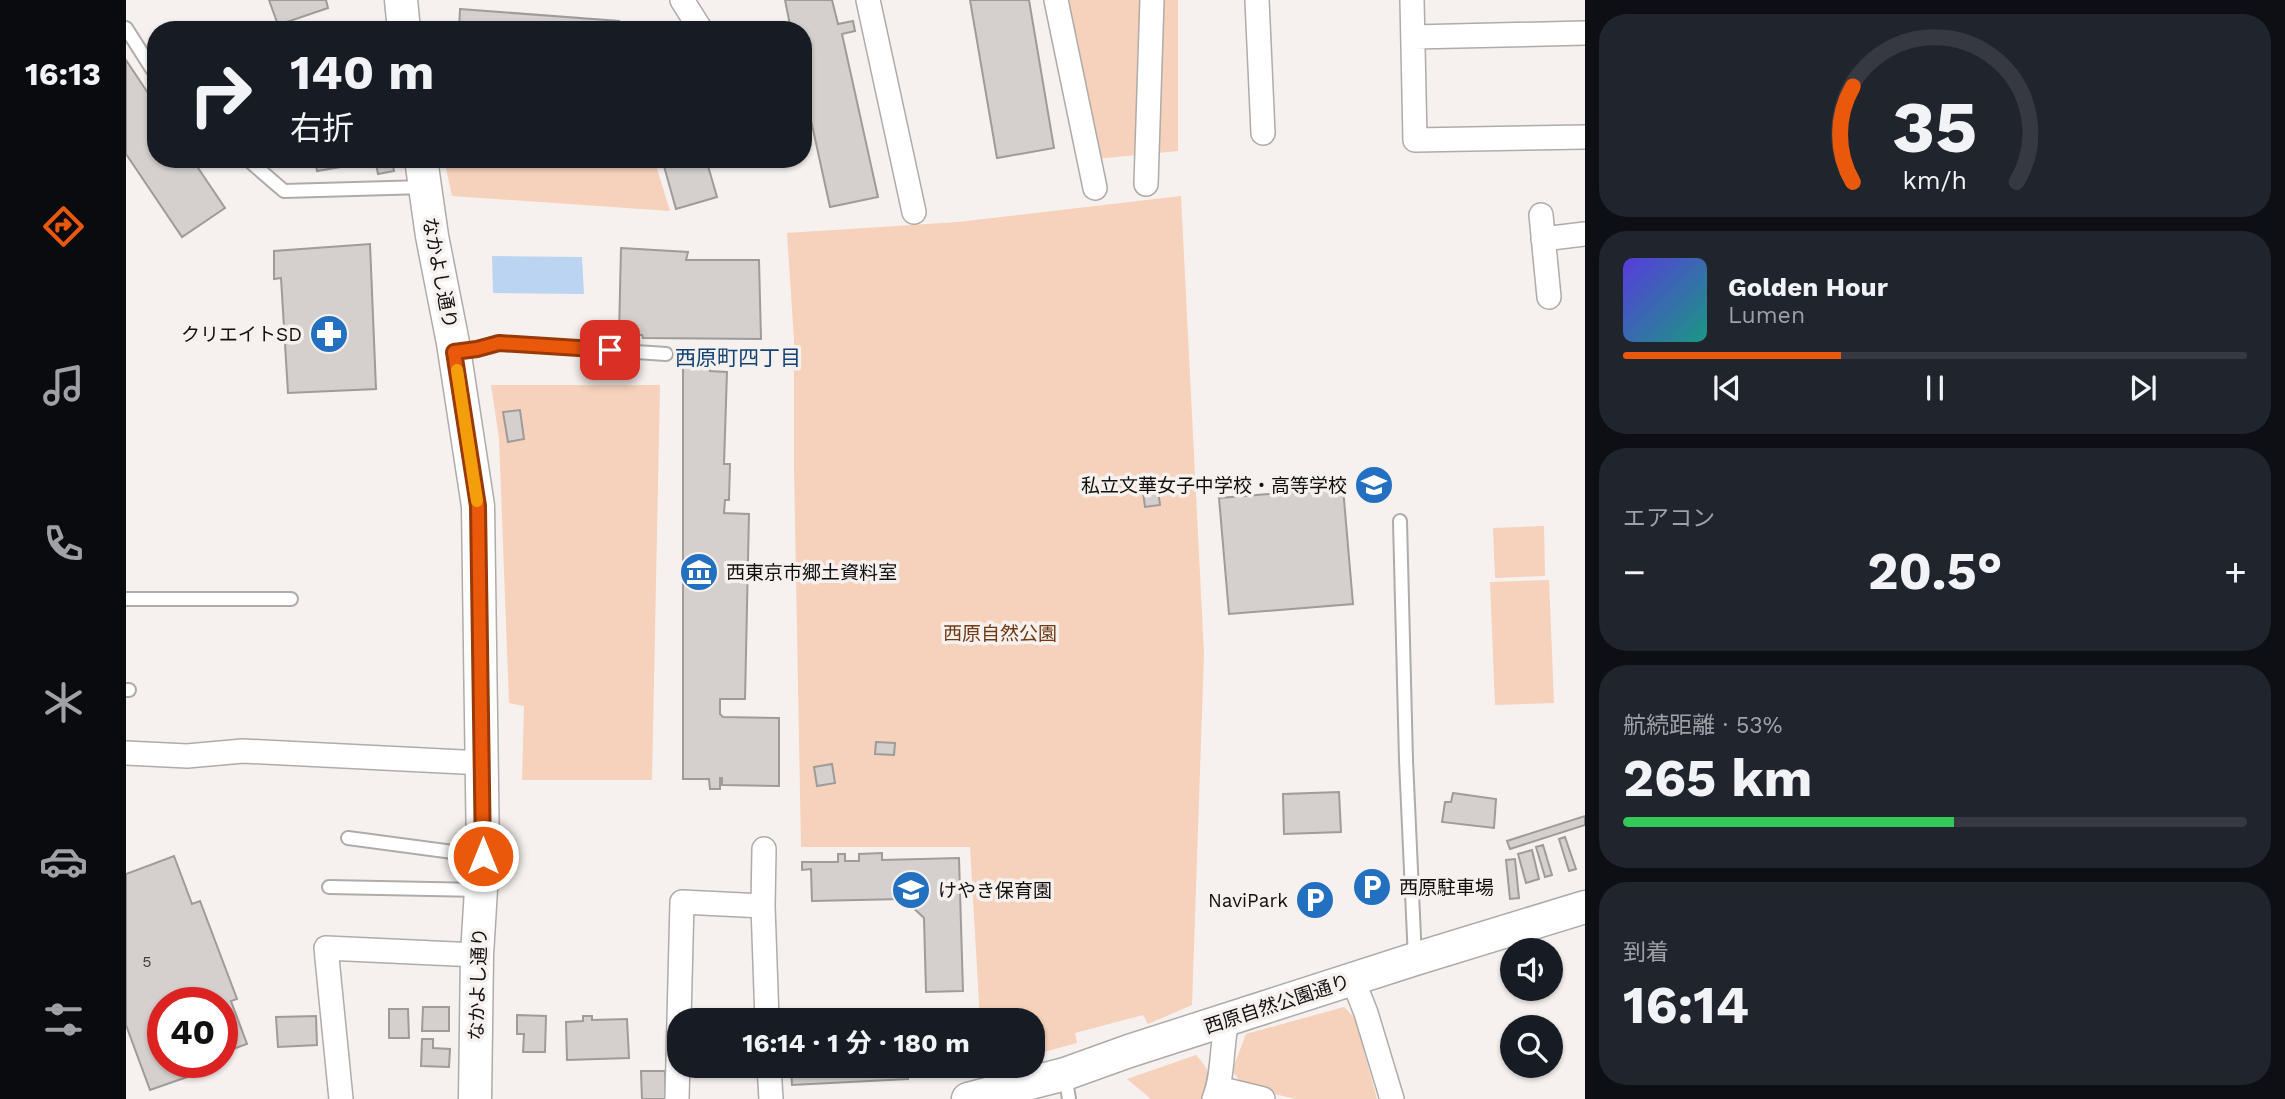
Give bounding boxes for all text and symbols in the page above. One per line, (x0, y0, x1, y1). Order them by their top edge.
text: 140 m (290, 43, 434, 101)
icon: right (175, 49, 266, 140)
text: 16:13 (25, 55, 101, 93)
text: 35 (1892, 84, 1978, 170)
text: 右折 (290, 109, 354, 147)
text: km/h (1903, 165, 1967, 194)
icon: directions (39, 202, 88, 251)
street label: なかよし通り (418, 215, 462, 331)
text: Golden Hour (1728, 272, 1888, 302)
text: Lumen (1728, 302, 1805, 329)
pharmacy icon: クリエイトSD (308, 313, 350, 355)
pin (580, 320, 640, 380)
place label: クリエイトSD (181, 323, 302, 346)
icon: arrive (591, 331, 629, 369)
district label: 西原町四丁目 (675, 345, 801, 370)
icon: music (39, 361, 88, 410)
icon: previous (1708, 369, 1746, 407)
icon: pause (1916, 369, 1954, 407)
icon: next (2124, 369, 2162, 407)
school or university icon: 私立文華女子中学校・高等学校 (1353, 464, 1395, 506)
place label: 私立文華女子中学校・高等学校 (1081, 474, 1347, 497)
text: エアコン (1623, 505, 1715, 532)
icon: phone (39, 519, 88, 568)
text: 20.5° (1867, 541, 2003, 602)
text: − (1623, 550, 1646, 594)
text: + (2224, 550, 2247, 594)
museum icon: 西東京市郷土資料室 (678, 551, 720, 593)
place label: 西東京市郷土資料室 (726, 561, 897, 584)
park label: 西原自然公園 (943, 622, 1057, 645)
icon: climate (39, 678, 88, 727)
text: 航続距離 · 53% (1623, 712, 1782, 739)
text: 265 km (1623, 748, 1813, 809)
position arrow (446, 819, 520, 893)
icon: car (39, 837, 88, 886)
parking icon: 西原駐車場 (1351, 866, 1393, 908)
school or university icon: けやき保育園 (890, 869, 932, 911)
place label: 西原駐車場 (1399, 876, 1494, 899)
place label: けやき保育園 (938, 879, 1052, 902)
parking icon: NaviPark (1294, 879, 1336, 921)
place label: NaviPark (1208, 889, 1288, 912)
street label: なかよし通り (465, 927, 491, 1041)
map controls (1500, 938, 1563, 1078)
button: sound (1500, 938, 1563, 1001)
text: 到着 (1623, 939, 1669, 966)
house number: 5 (142, 952, 152, 971)
street label: 西原自然公園通り (1201, 970, 1353, 1038)
text: 16:14 (1623, 975, 1749, 1036)
speed limit sign: 40 (147, 987, 238, 1078)
icon: filters (39, 995, 88, 1044)
button: search (1500, 1015, 1563, 1078)
text: 16:14 · 1 分 · 180 m (742, 1028, 970, 1058)

